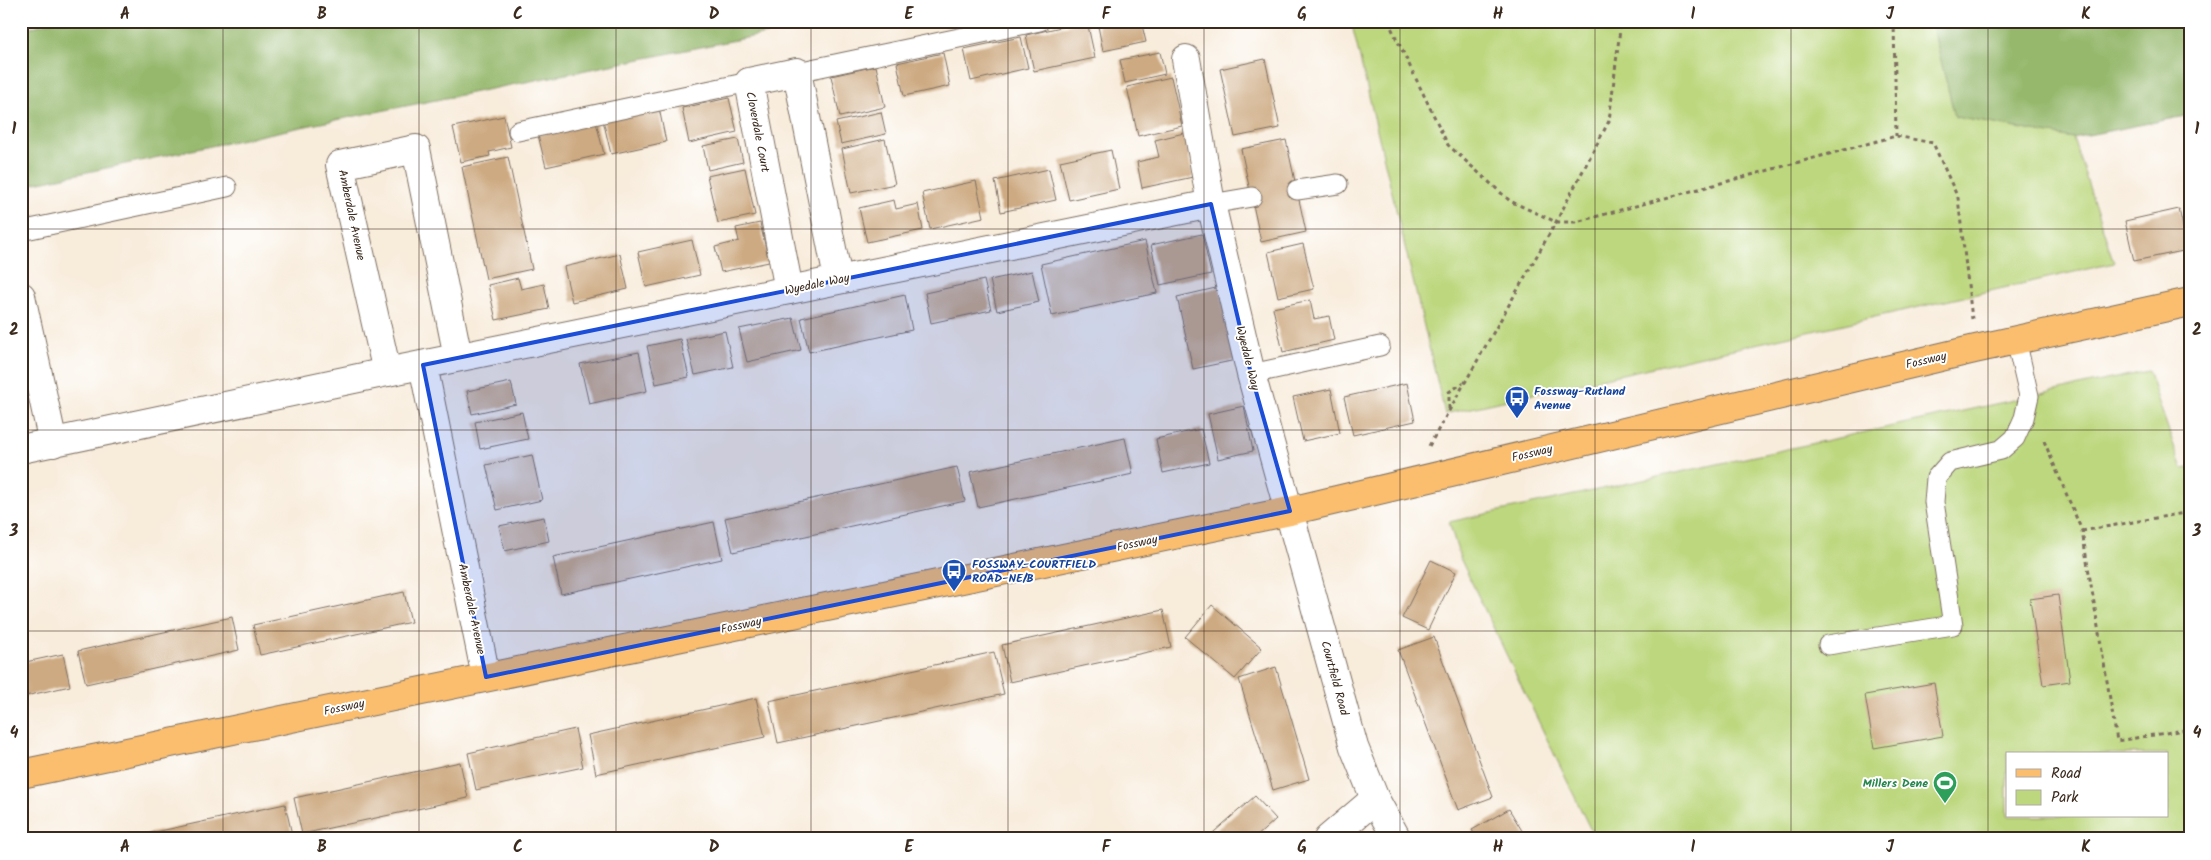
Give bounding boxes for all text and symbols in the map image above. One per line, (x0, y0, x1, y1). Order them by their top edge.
text: A (120, 2, 130, 27)
text: B (317, 2, 327, 27)
text: C (513, 2, 523, 27)
text: D (709, 2, 720, 27)
text: E (905, 2, 915, 27)
text: F (1102, 2, 1112, 27)
text: G (1297, 2, 1307, 27)
text: H (1493, 2, 1503, 27)
text: I (1691, 2, 1696, 27)
text: J (1886, 2, 1895, 27)
text: K (2081, 2, 2091, 27)
street label: Cloverdale Court (740, 90, 775, 174)
text: 1 (12, 117, 17, 142)
text: 1 (2195, 117, 2200, 142)
street label: Amberdale Avenue (333, 168, 371, 263)
street label: Wyedale Way (783, 268, 852, 301)
text: 2 (9, 318, 19, 343)
text: 2 (2192, 318, 2202, 343)
street label: Wyedale Way (1230, 324, 1265, 393)
street label: Fossway (1904, 347, 1949, 374)
place label: Fossway-Rutland Avenue (1534, 382, 1626, 415)
bus stop icon: Fossway-Rutland Avenue (1504, 385, 1530, 419)
street label: Fossway (1510, 440, 1555, 467)
text: 3 (9, 519, 19, 544)
text: 3 (2192, 519, 2202, 544)
street label: Fossway (1115, 530, 1160, 557)
place label: FOSSWAY-COURTFIELD ROAD-NE/B (972, 555, 1096, 588)
bus stop icon: FOSSWAY-COURTFIELD ROAD-NE/B (941, 558, 967, 592)
street label: Amberdale Avenue (453, 562, 491, 657)
street label: Fossway (719, 612, 764, 639)
street label: Courtfield Road (1315, 639, 1354, 719)
street label: Fossway (322, 694, 367, 721)
text: 4 (10, 721, 19, 746)
text: 4 (2193, 721, 2202, 746)
legend (2006, 752, 2168, 818)
text: Road (2051, 762, 2082, 786)
sports icon: Millers Dene (1932, 770, 1958, 804)
place label: Millers Dene (1863, 774, 1928, 793)
text: Park (2051, 786, 2079, 810)
text: A (120, 835, 130, 860)
text: B (317, 835, 327, 860)
text: C (513, 835, 523, 860)
text: D (709, 835, 720, 860)
text: E (905, 835, 915, 860)
text: F (1102, 835, 1112, 860)
text: G (1297, 835, 1307, 860)
text: H (1493, 835, 1503, 860)
text: I (1691, 835, 1696, 860)
text: J (1886, 835, 1895, 860)
text: K (2081, 835, 2091, 860)

